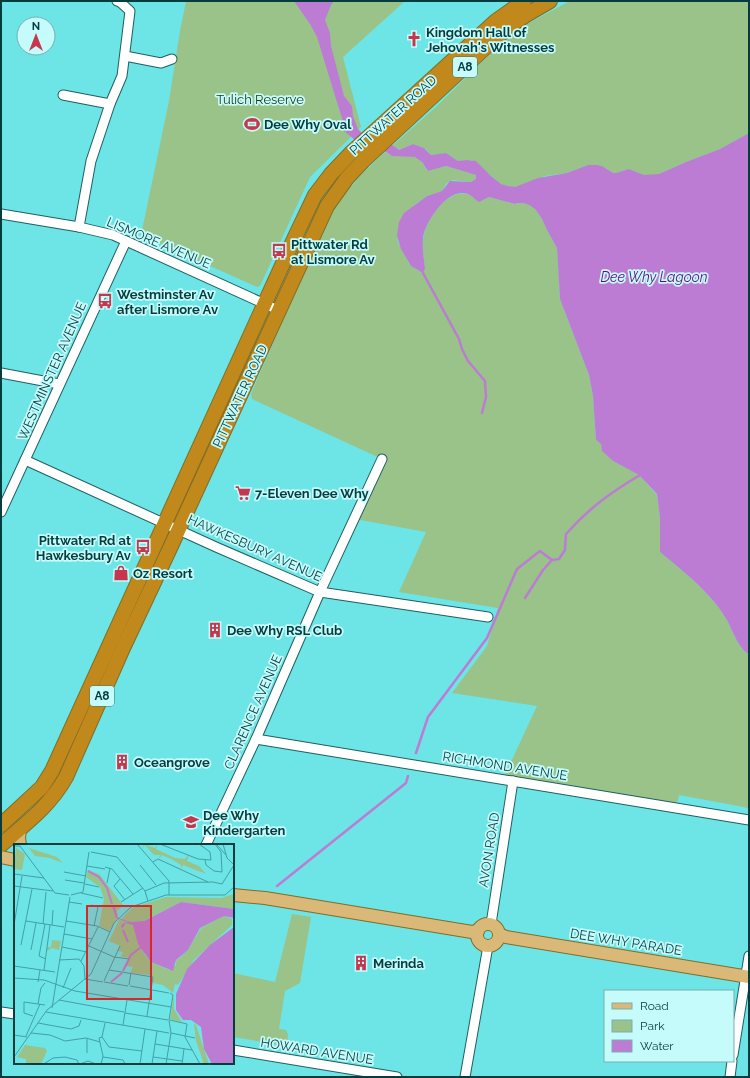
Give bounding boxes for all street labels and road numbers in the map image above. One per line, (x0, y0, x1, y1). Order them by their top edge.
road number: A8 (453, 57, 477, 77)
street label: PITTWATER ROAD (347, 72, 439, 158)
street label: LISMORE AVENUE (105, 214, 213, 272)
street label: WESTMINSTER AVENUE (15, 300, 89, 442)
street label: PITTWATER ROAD (210, 342, 270, 450)
street label: HAWKESBURY AVENUE (186, 512, 325, 584)
street label: CLARENCE AVENUE (221, 652, 285, 772)
road number: A8 (90, 686, 114, 706)
street label: RICHMOND AVENUE (442, 749, 569, 783)
street label: AVON ROAD (476, 811, 502, 889)
street label: DEE WHY PARADE (569, 926, 683, 958)
street label: HOWARD AVENUE (260, 1035, 374, 1067)

